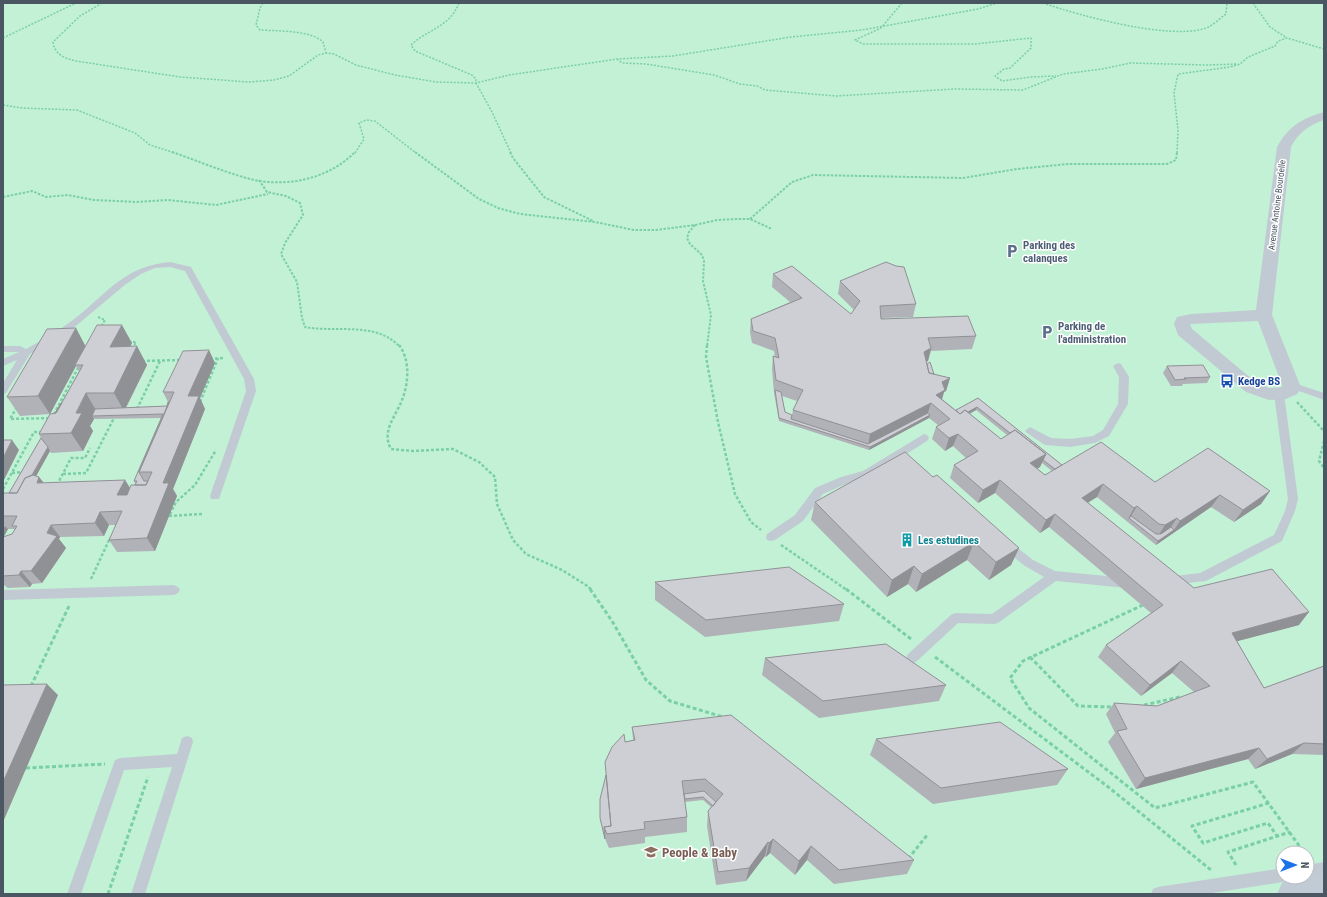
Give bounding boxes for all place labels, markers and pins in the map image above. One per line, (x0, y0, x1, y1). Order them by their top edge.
place label: Parking des calanques (1023, 239, 1075, 265)
parking icon: Parking des calanques (1004, 243, 1020, 259)
place label: Parking de l'administration (1058, 320, 1126, 346)
parking icon: Parking de l'administration (1039, 324, 1055, 340)
bus stop icon: Kedge BS (1219, 373, 1235, 389)
place label: Kedge BS (1238, 375, 1280, 388)
building icon: Les estudines (899, 532, 915, 548)
place label: Les estudines (918, 534, 979, 547)
school or university icon: People & Baby (643, 844, 659, 860)
place label: People & Baby (662, 845, 737, 860)

